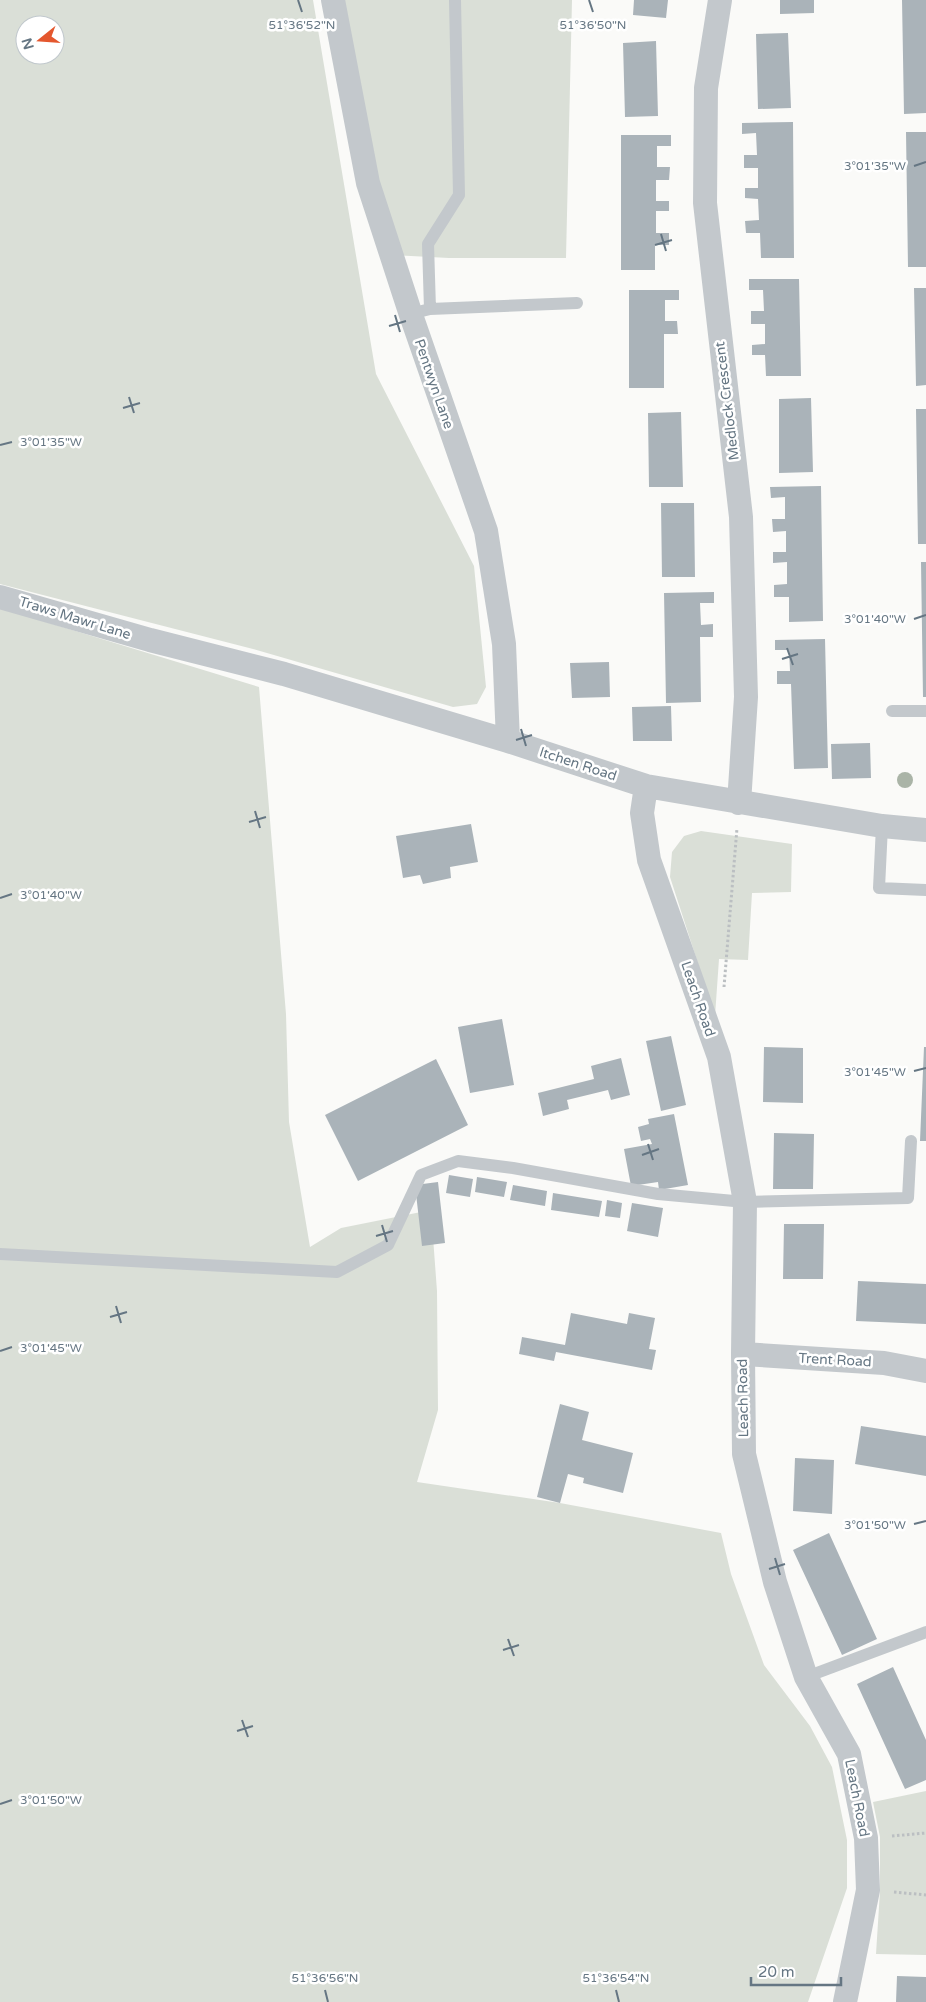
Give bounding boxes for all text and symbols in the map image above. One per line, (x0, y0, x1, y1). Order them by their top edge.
north arrow (15, 15, 65, 65)
text: 51°36'52"N (269, 18, 336, 32)
text: 51°36'50"N (560, 18, 627, 32)
text: N (18, 36, 38, 52)
text: 3°01'35"W (844, 159, 906, 173)
street label: Pentwyn Lane (411, 337, 457, 431)
street label: Medlock Crescent (711, 340, 743, 461)
text: 3°01'35"W (20, 435, 82, 449)
street label: Traws Mawr Lane (17, 593, 133, 643)
text: 3°01'40"W (844, 612, 906, 626)
street label: Itchen Road (537, 743, 619, 785)
text: 3°01'40"W (20, 888, 82, 902)
street label: Leach Road (677, 959, 719, 1039)
text: 3°01'45"W (844, 1065, 906, 1079)
text: 3°01'45"W (20, 1341, 82, 1355)
street label: Trent Road (798, 1350, 872, 1370)
street label: Leach Road (734, 1359, 752, 1437)
text: 3°01'50"W (844, 1518, 906, 1532)
street label: Leach Road (841, 1758, 873, 1838)
text: 3°01'50"W (20, 1793, 82, 1807)
scale bar (751, 1954, 841, 1986)
text: 20 m (758, 1963, 795, 1981)
text: 51°36'56"N (292, 1971, 359, 1985)
text: 51°36'54"N (583, 1971, 650, 1985)

